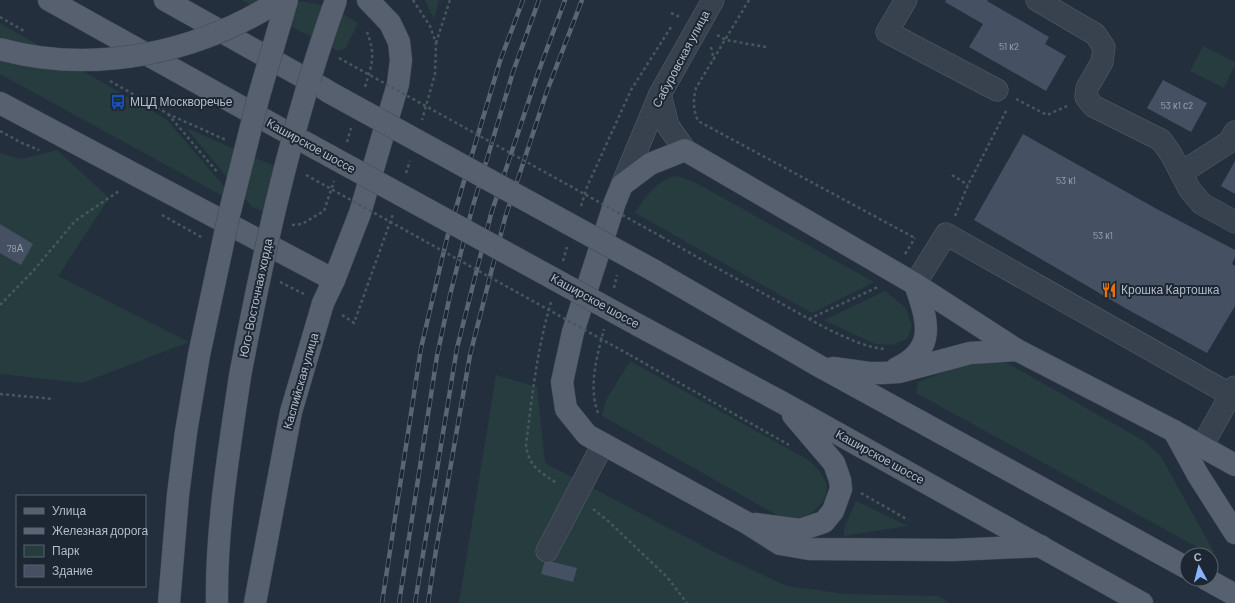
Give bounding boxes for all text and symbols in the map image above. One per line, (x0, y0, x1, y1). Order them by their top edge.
street label: Сабуровская улица (649, 7, 713, 110)
house number: 51 к2 (999, 40, 1019, 52)
bus stop icon: МЦД Москворечье (109, 93, 127, 111)
place label: МЦД Москворечье (130, 94, 233, 109)
house number: 53 к1 с2 (1161, 99, 1193, 111)
street label: Каширское шоссе (264, 115, 358, 176)
house number: 53 к1 (1056, 174, 1076, 186)
house number: 53 к1 (1093, 229, 1113, 241)
street label: Юго-Восточная хорда (236, 237, 276, 359)
house number: 78А (7, 242, 24, 254)
street label: Каширское шоссе (548, 270, 642, 331)
restaurant icon: Крошка Картошка (1100, 281, 1118, 299)
place label: Крошка Картошка (1121, 282, 1220, 297)
street label: Каспийская улица (280, 331, 322, 431)
street label: Каширское шоссе (833, 426, 927, 487)
legend (16, 495, 146, 587)
text: Улица (52, 503, 86, 518)
text: Железная дорога (52, 523, 148, 538)
text: Парк (52, 543, 80, 558)
north arrow (1179, 547, 1219, 587)
text: С (1193, 550, 1203, 564)
text: Здание (52, 563, 93, 578)

